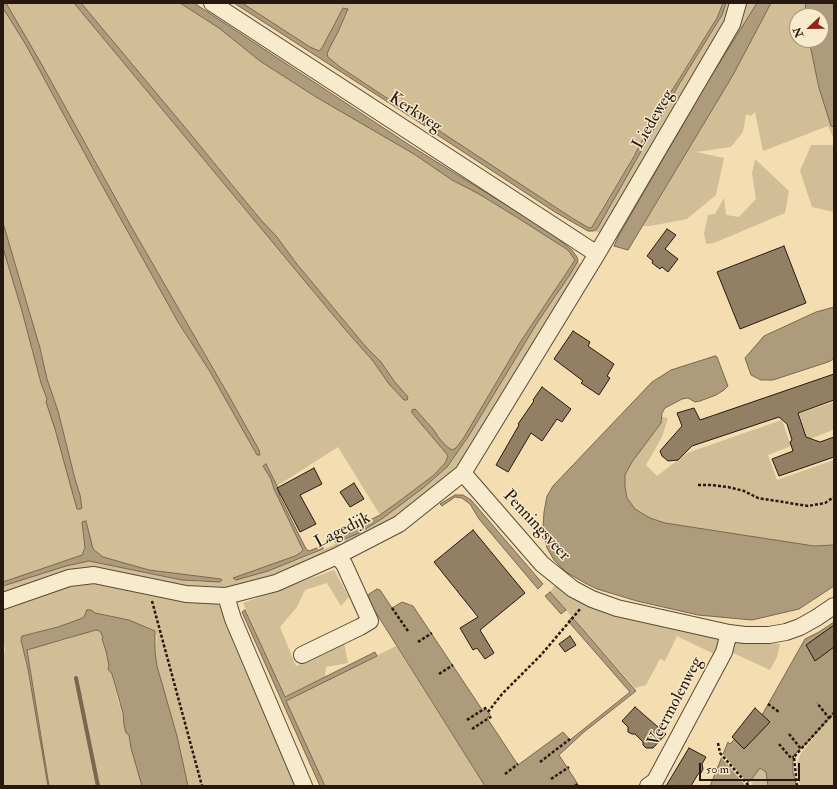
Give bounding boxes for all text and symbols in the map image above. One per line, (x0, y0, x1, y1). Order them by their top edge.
north arrow (789, 8, 829, 48)
text: N (790, 25, 806, 39)
street label: Liedeweg (629, 87, 679, 153)
street label: Kerkweg (385, 88, 445, 138)
street label: Penningsveer (498, 486, 574, 566)
street label: Lagedijk (312, 508, 374, 554)
street label: Veermolenweg (644, 654, 708, 750)
scale bar (701, 755, 802, 781)
text: 50 m (706, 762, 729, 777)

